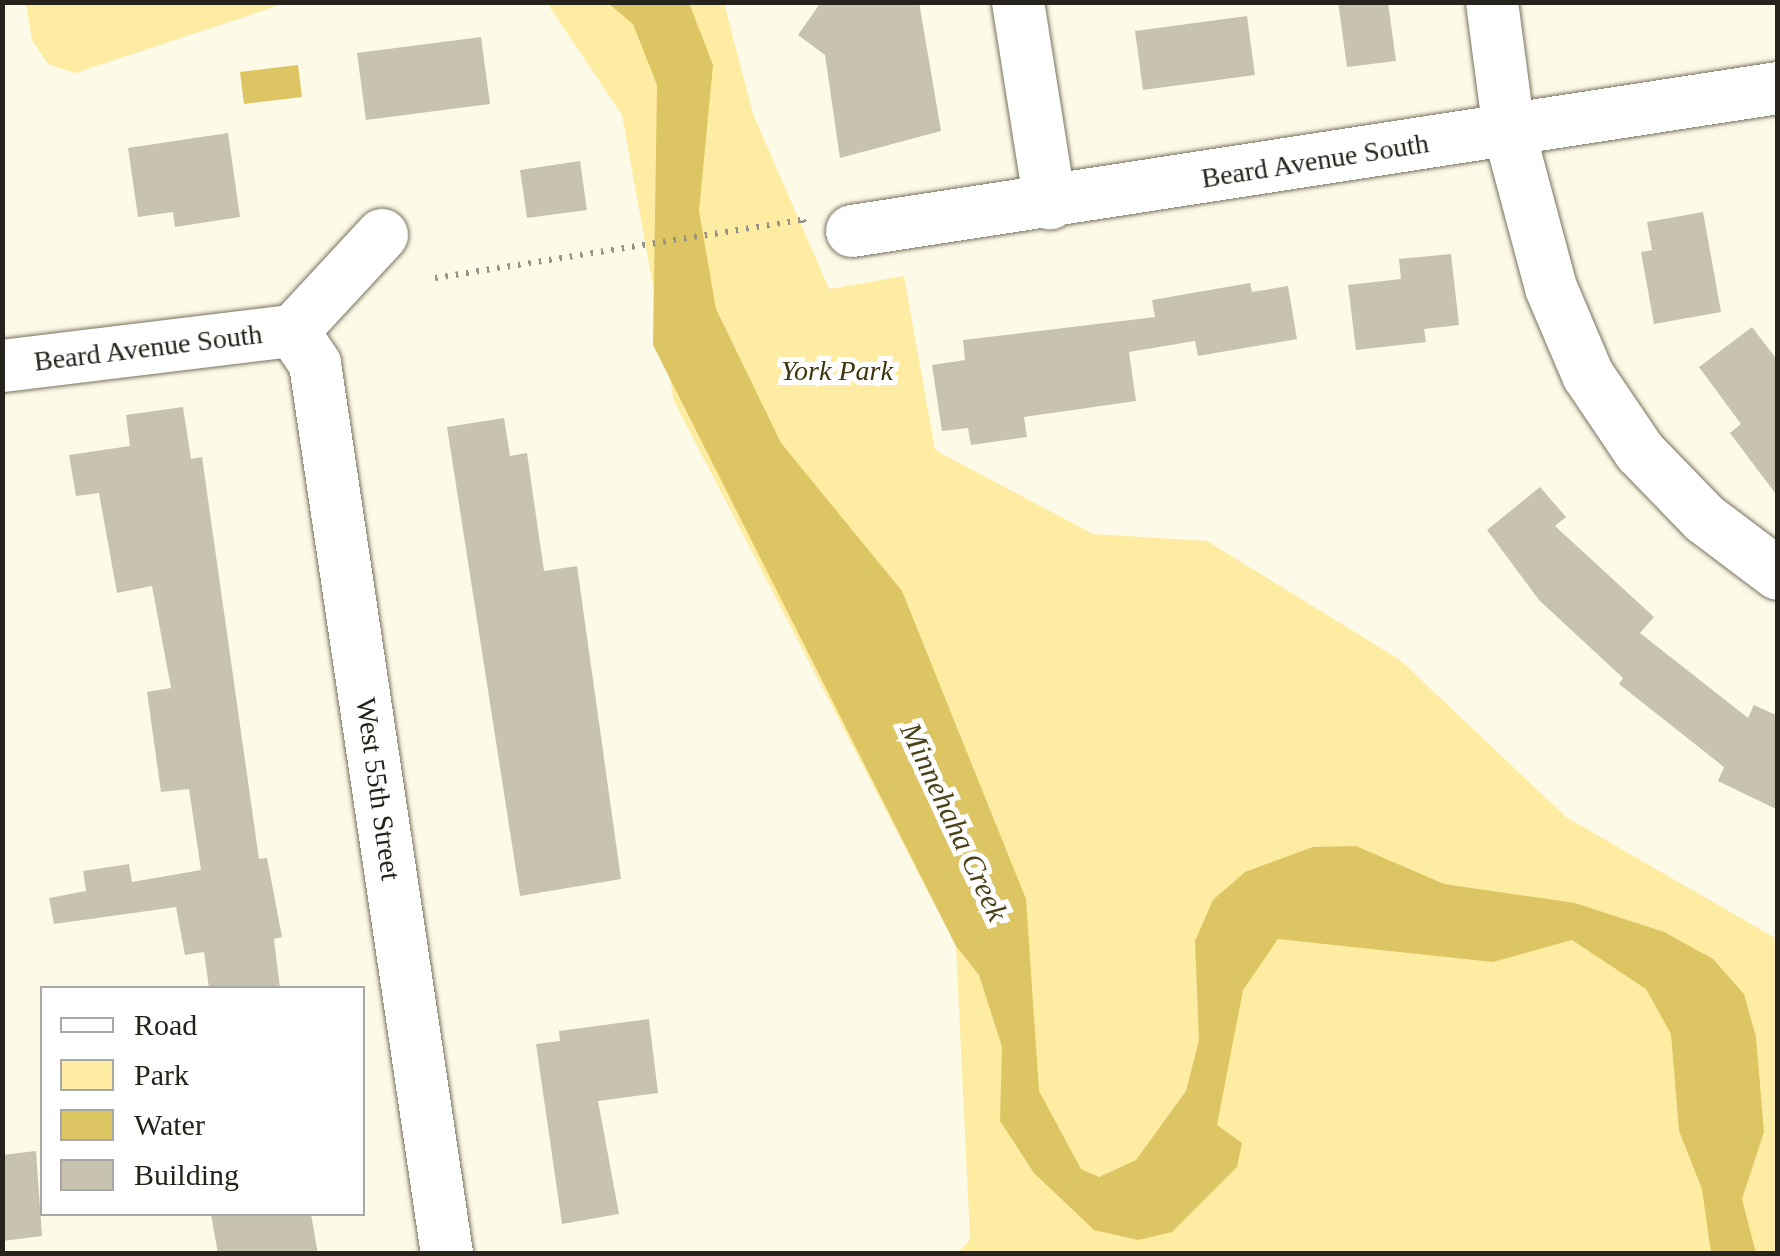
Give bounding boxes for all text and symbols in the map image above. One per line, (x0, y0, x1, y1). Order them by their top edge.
street label: Beard Avenue South (1198, 126, 1432, 196)
street label: Beard Avenue South (31, 317, 265, 379)
park label: York Park (781, 354, 893, 388)
street label: West 55th Street (349, 695, 407, 883)
water label: Minnehaha Creek (892, 717, 1016, 927)
legend (40, 986, 365, 1216)
text: Road (134, 1008, 197, 1041)
text: Park (134, 1058, 189, 1091)
text: Water (134, 1108, 205, 1141)
text: Building (134, 1158, 239, 1191)

